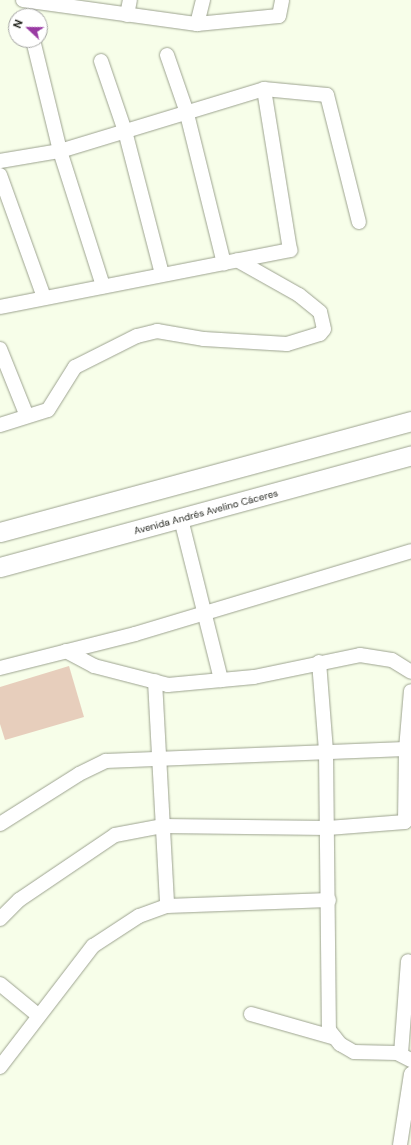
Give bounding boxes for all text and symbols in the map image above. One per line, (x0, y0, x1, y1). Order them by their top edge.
north arrow (8, 8, 48, 48)
text: N (10, 18, 26, 30)
street label: Avenida Andrés Avelino Cáceres (133, 487, 279, 537)

